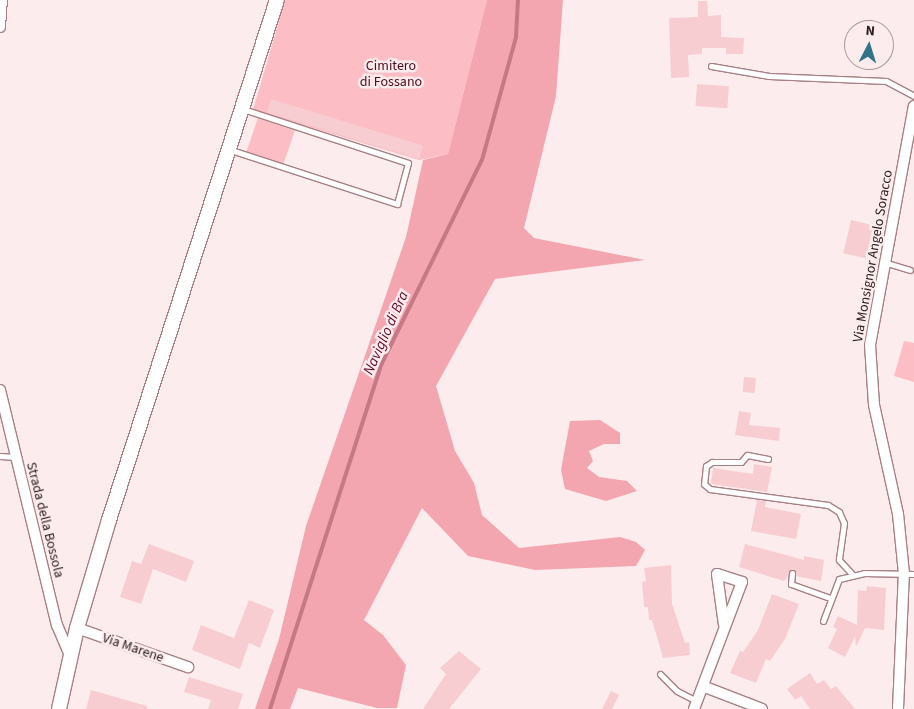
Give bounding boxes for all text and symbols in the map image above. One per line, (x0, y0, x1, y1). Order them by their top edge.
north arrow (844, 20, 894, 70)
text: N (865, 21, 876, 41)
park label: Cimitero di Fossano (360, 58, 422, 90)
street label: Via Monsignor Angelo Soracco (850, 169, 896, 343)
water label: Naviglio di Bra (360, 288, 412, 378)
street label: Strada della Bossola (23, 460, 67, 580)
street label: Via Marene (100, 630, 166, 666)

